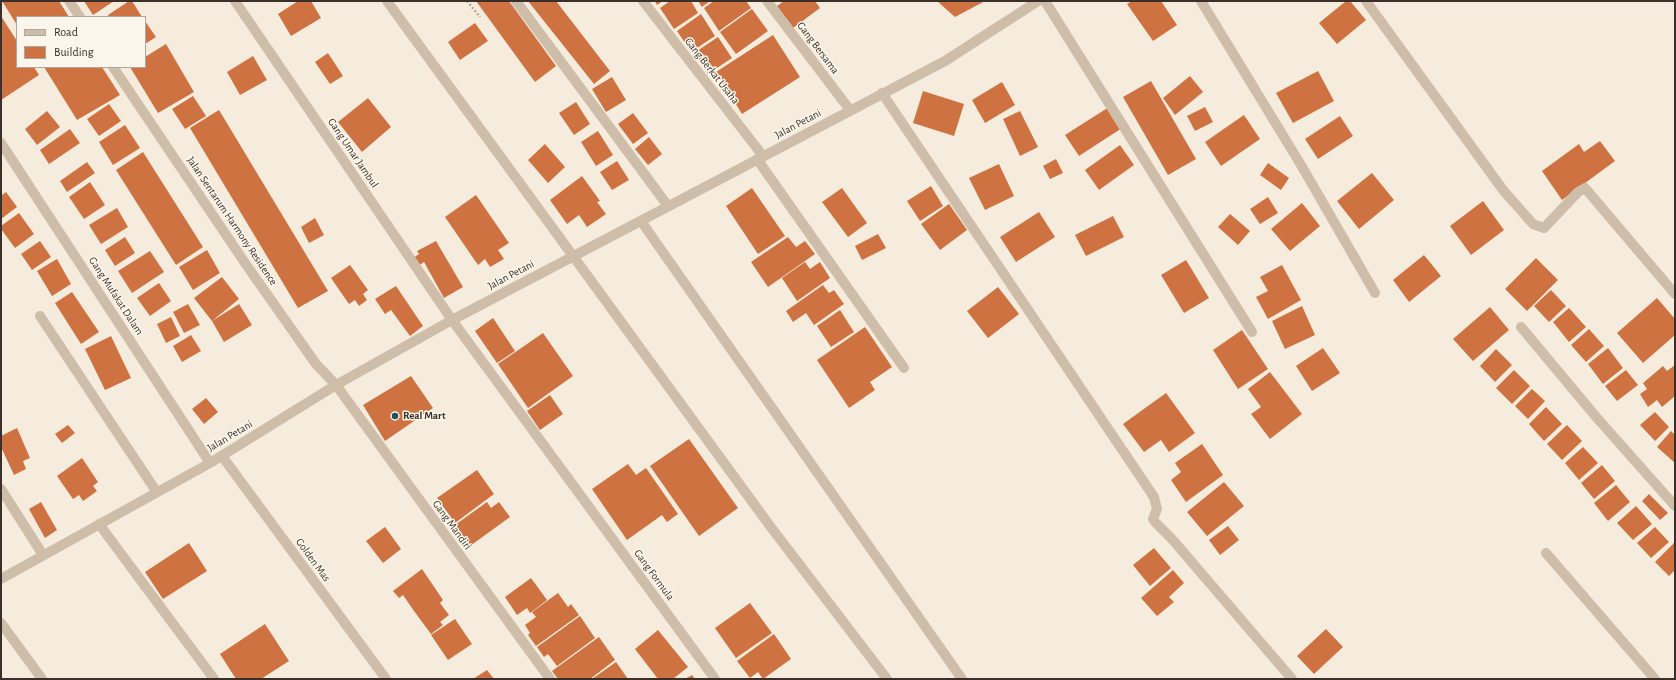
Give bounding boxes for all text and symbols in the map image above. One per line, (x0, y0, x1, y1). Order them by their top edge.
legend (16, 16, 146, 68)
street label: Gang Bersama (794, 19, 842, 77)
text: Road (54, 26, 78, 38)
street label: Gang Berkat Usaha (682, 35, 742, 107)
text: Building (54, 46, 94, 58)
street label: Jalan Petani (773, 106, 823, 142)
street label: Gang Umar Jambul (325, 116, 381, 190)
street label: Jalan Sentarum Harmony Residence (184, 154, 280, 288)
street label: Gang Mufakat Dalam (86, 254, 146, 338)
street label: Jalan Petani (486, 257, 536, 293)
place label: Real Mart (403, 409, 446, 423)
marker: Real Mart (390, 411, 400, 421)
street label: Jalan Petani (205, 417, 255, 455)
street label: Gang Mandiri (430, 498, 474, 552)
street label: Golden Mas (293, 536, 333, 584)
street label: Gang Formula (631, 547, 677, 603)

